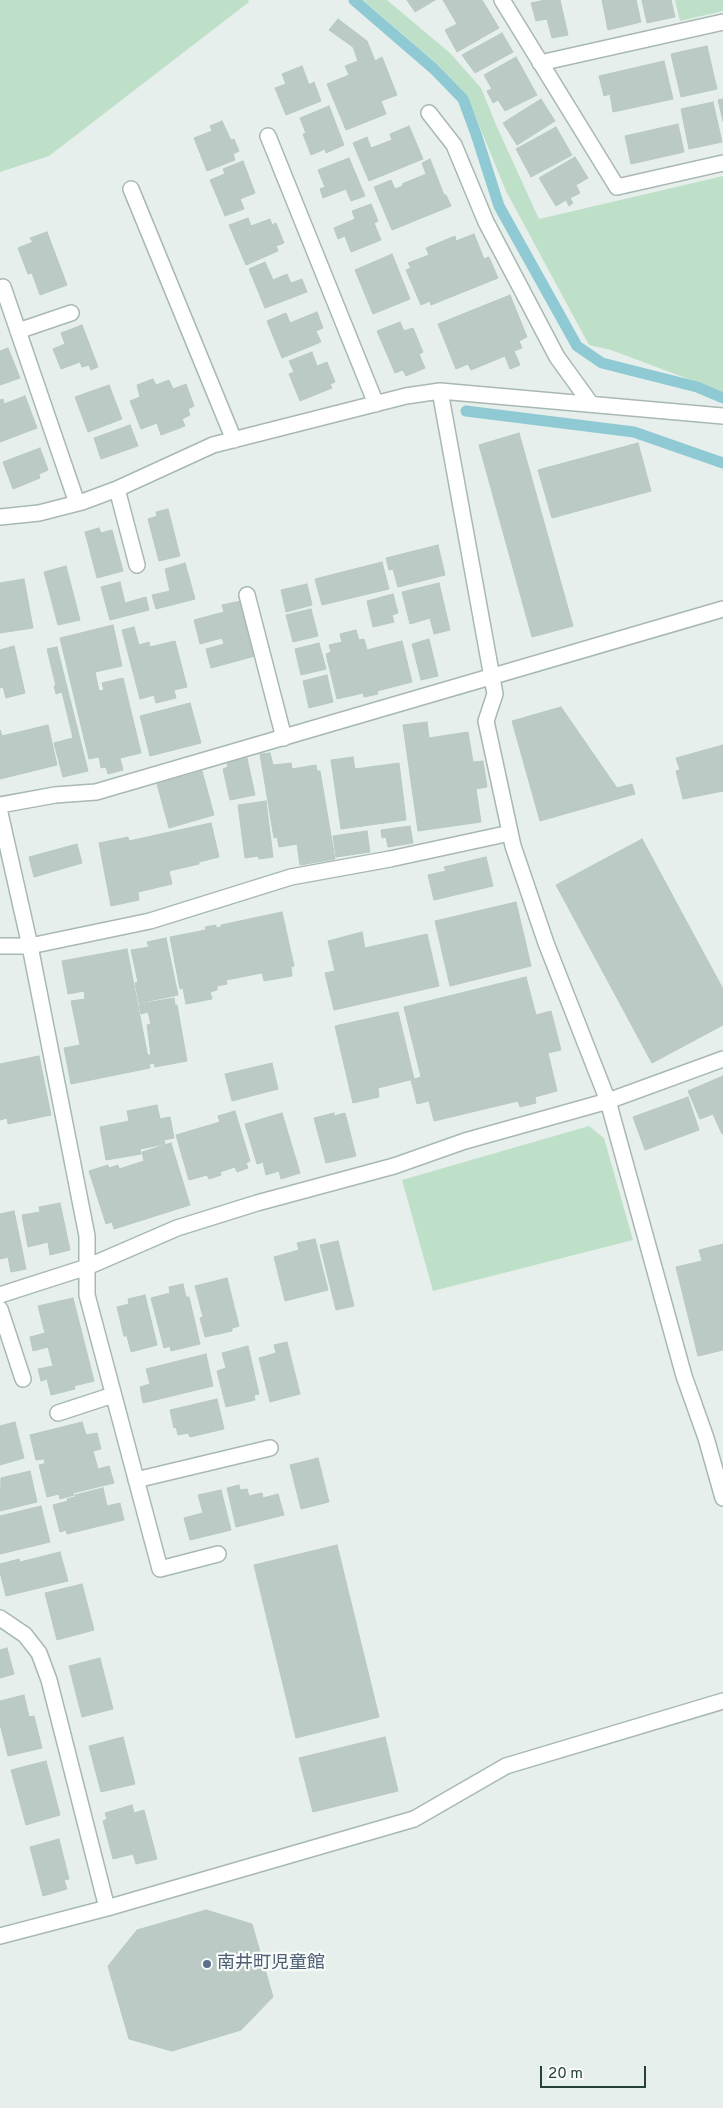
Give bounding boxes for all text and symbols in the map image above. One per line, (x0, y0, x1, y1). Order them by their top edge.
place label: 南井町児童館 (217, 1953, 325, 1975)
marker: 南井町児童館 (201, 1958, 213, 1970)
scale bar (543, 2056, 649, 2088)
text: 20 m (548, 2065, 583, 2084)

